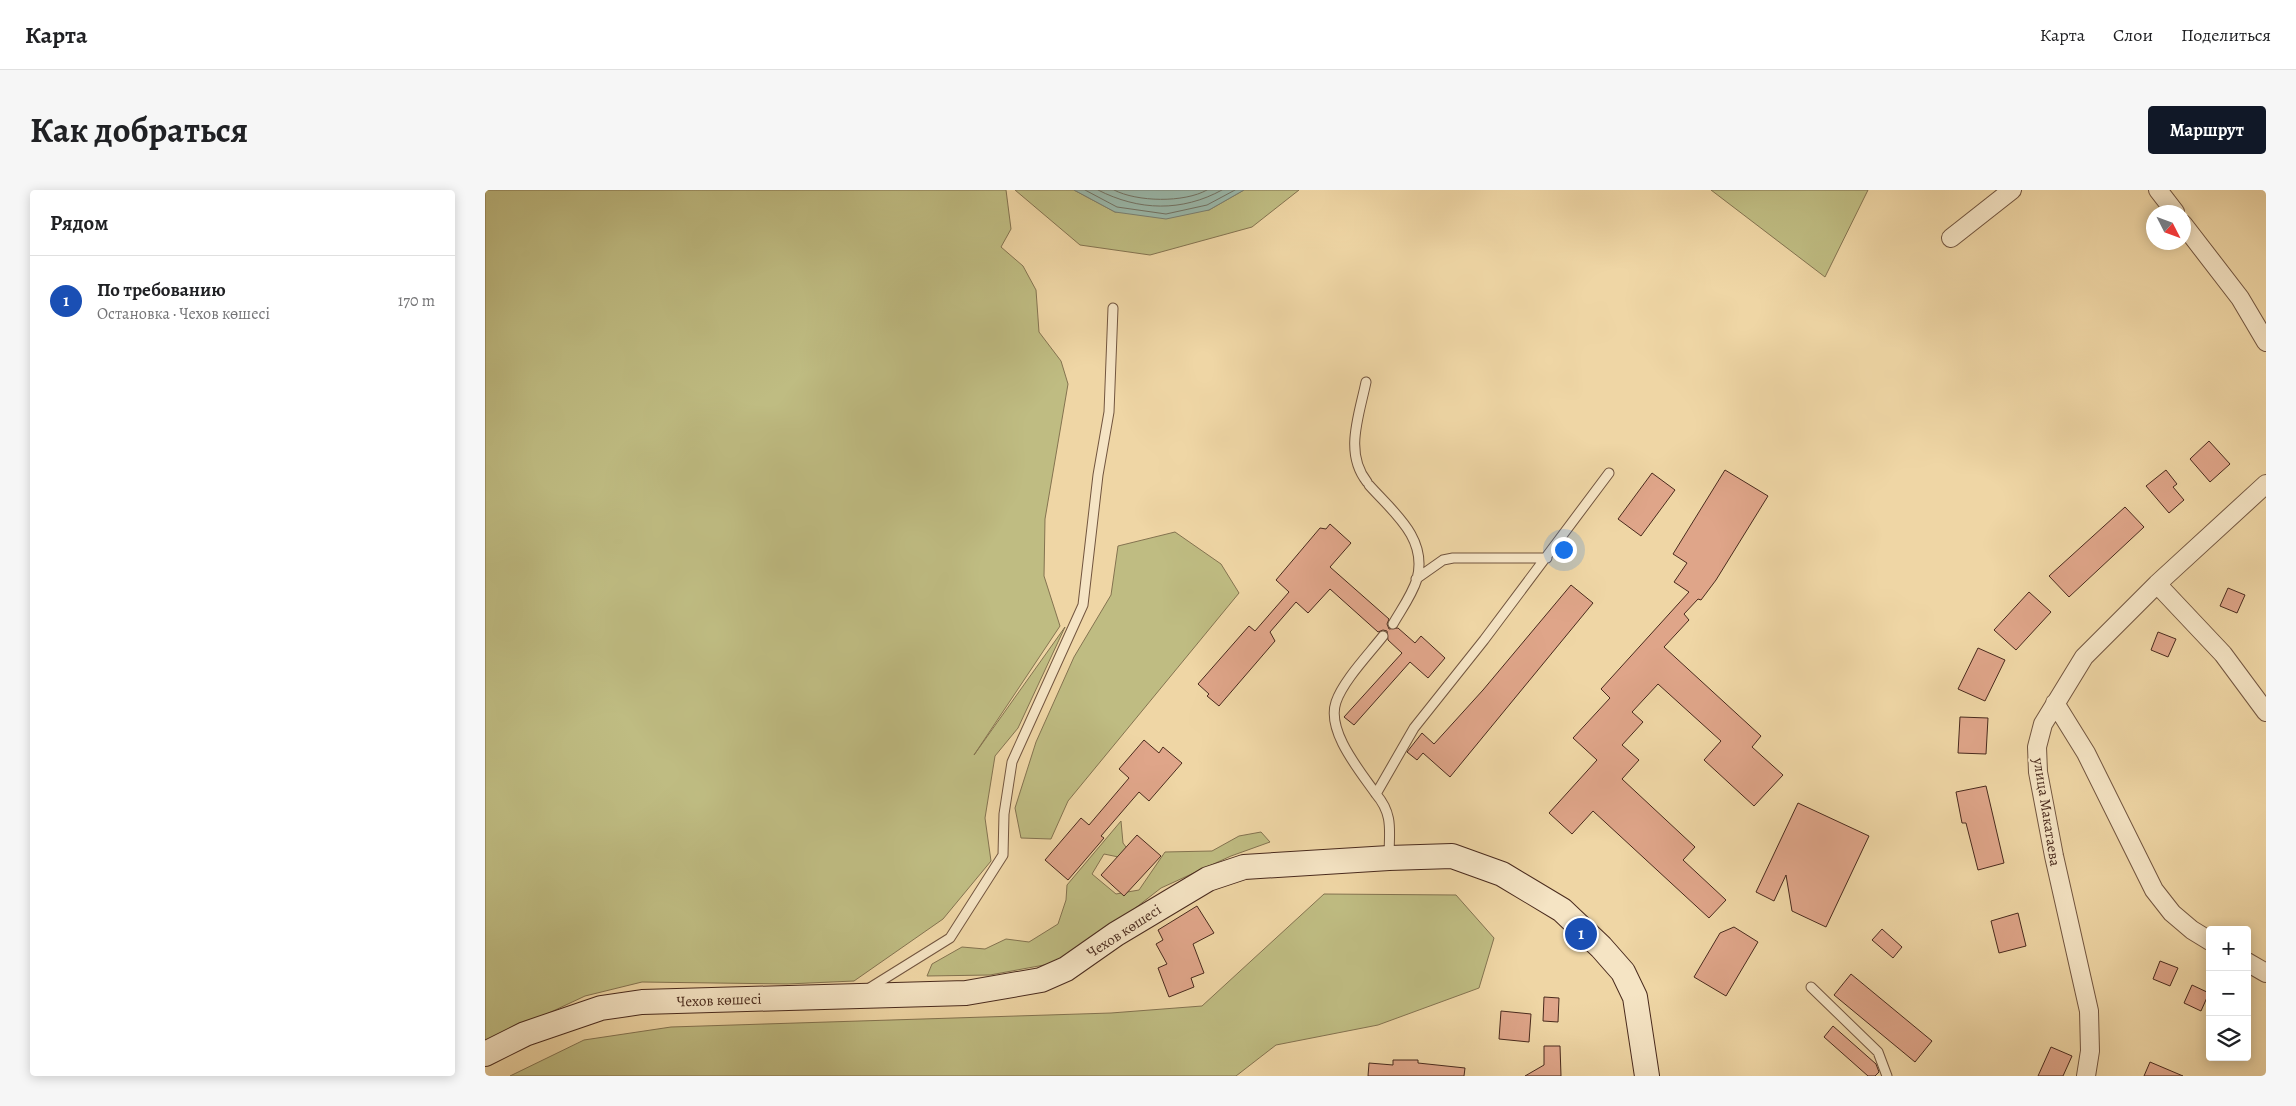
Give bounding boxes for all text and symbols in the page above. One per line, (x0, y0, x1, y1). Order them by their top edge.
text: Карта (25, 19, 87, 51)
text: Карта (2040, 23, 2085, 47)
text: Слои (2113, 23, 2153, 47)
text: Поделиться (2181, 23, 2271, 47)
text: Как добраться (30, 106, 248, 154)
button: Маршрут (2148, 106, 2266, 154)
north arrow (2146, 205, 2191, 250)
text: Рядом (50, 209, 108, 237)
text: По требованию (97, 277, 226, 303)
text: 1 (63, 290, 69, 312)
text: 170 m (398, 290, 435, 312)
text: Остановка · Чехов көшесі (97, 303, 270, 325)
your location (1551, 537, 1577, 563)
street label: улица Макатаева (2028, 755, 2065, 868)
street label: Чехов көшесі (1083, 899, 1165, 963)
pin: 1 (1565, 915, 1597, 953)
map controls (2206, 926, 2251, 1061)
button: + (2206, 926, 2251, 971)
button: − (2206, 971, 2251, 1016)
street label: Чехов көшесі (676, 989, 762, 1011)
button: layers (2206, 1016, 2251, 1061)

